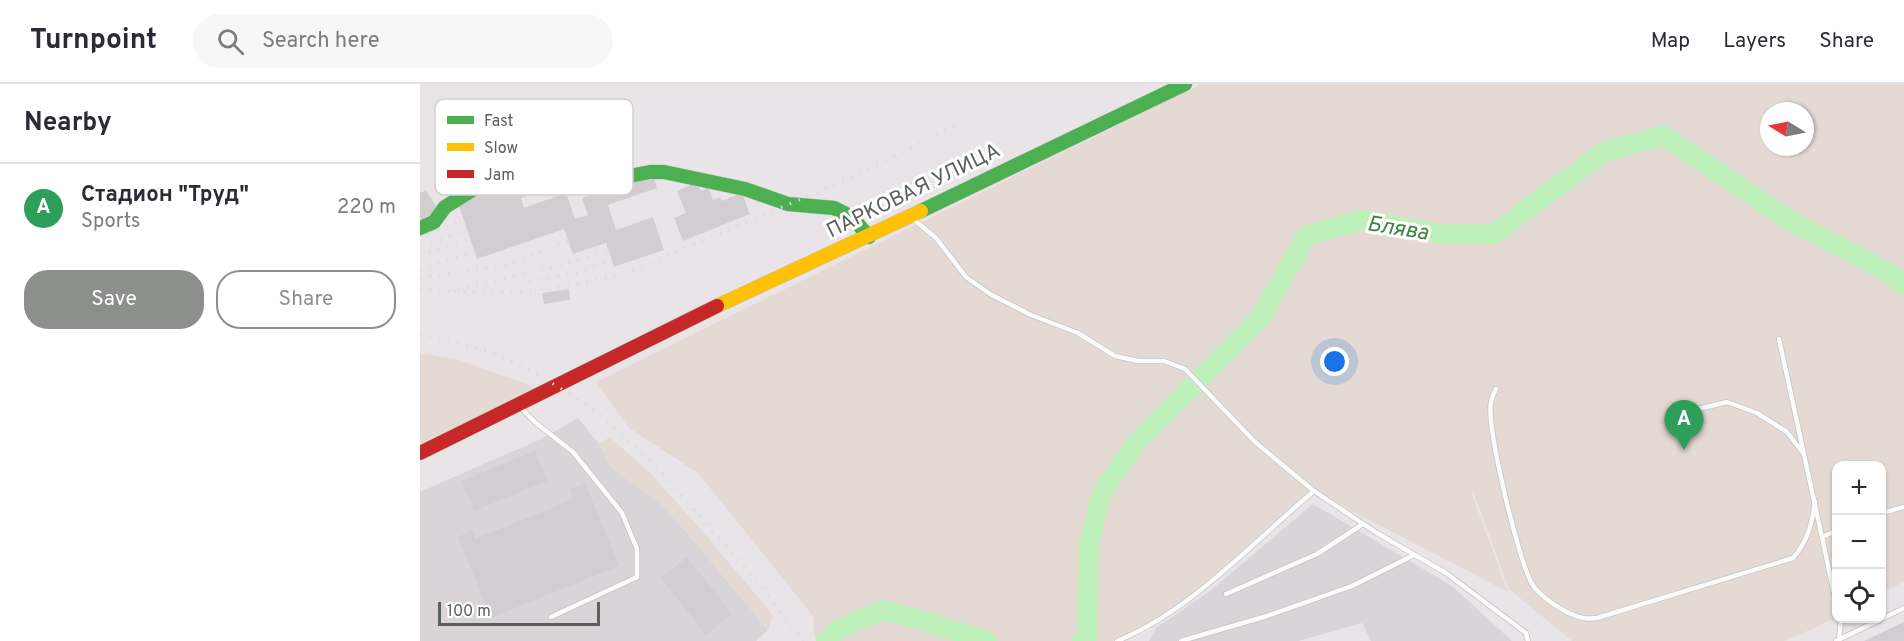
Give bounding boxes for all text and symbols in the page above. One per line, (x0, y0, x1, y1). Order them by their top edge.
search box (193, 14, 613, 68)
text: Turnpoint (30, 23, 157, 59)
icon: search (214, 25, 247, 58)
text: Search here (262, 28, 379, 55)
text: Map (1651, 28, 1690, 55)
text: Layers (1723, 28, 1786, 55)
text: Share (1819, 28, 1874, 55)
legend (435, 99, 633, 195)
north arrow (1760, 102, 1814, 156)
text: Nearby (24, 107, 112, 140)
text: Fast (484, 112, 514, 132)
street label: ПАРКОВАЯ УЛИЦА (822, 138, 1005, 245)
text: Slow (484, 139, 518, 159)
text: Jam (484, 166, 515, 186)
text: Стадион "Труд" (81, 182, 249, 209)
text: A (36, 195, 51, 221)
text: 220 m (337, 195, 396, 221)
text: Sports (81, 209, 141, 235)
water label: Блява (1365, 211, 1431, 248)
button: Save (24, 270, 204, 329)
button: Share (216, 270, 396, 329)
your location (1320, 347, 1349, 376)
pin: A (1664, 400, 1704, 450)
map controls (1832, 461, 1886, 623)
button: + (1832, 461, 1886, 515)
button: − (1832, 515, 1886, 569)
button: locate (1832, 569, 1886, 623)
scale bar (438, 599, 600, 626)
text: 100 m (447, 602, 491, 622)

